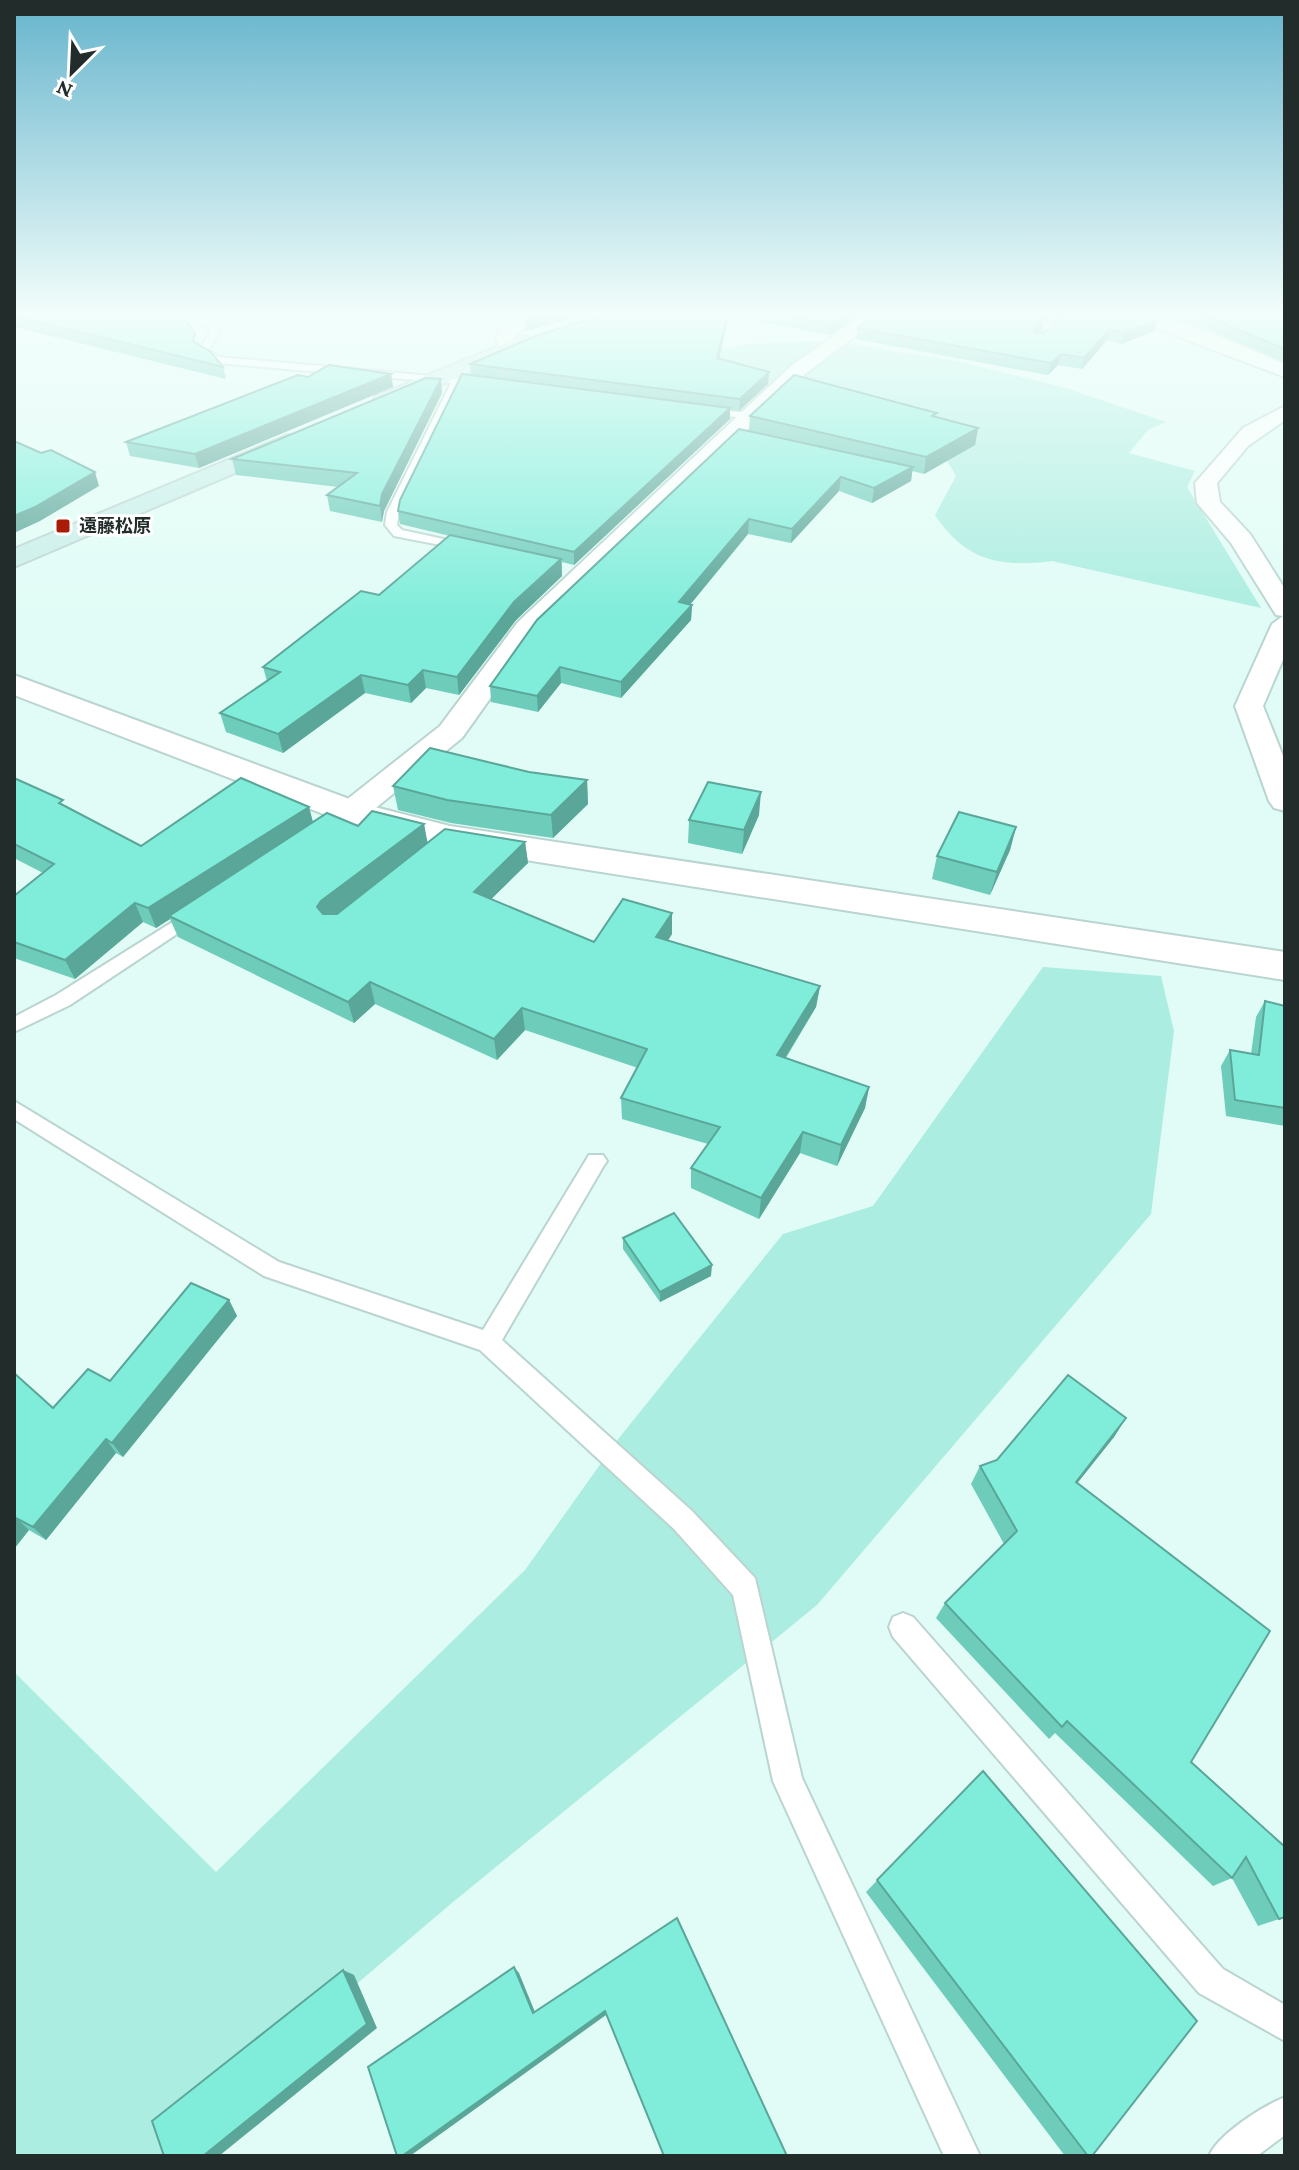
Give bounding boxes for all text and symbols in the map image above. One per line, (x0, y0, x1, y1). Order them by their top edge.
north arrow (32, 32, 112, 112)
text: N (52, 75, 76, 104)
place label: 遠藤松原 (79, 516, 151, 536)
marker: 遠藤松原 (54, 517, 72, 535)

